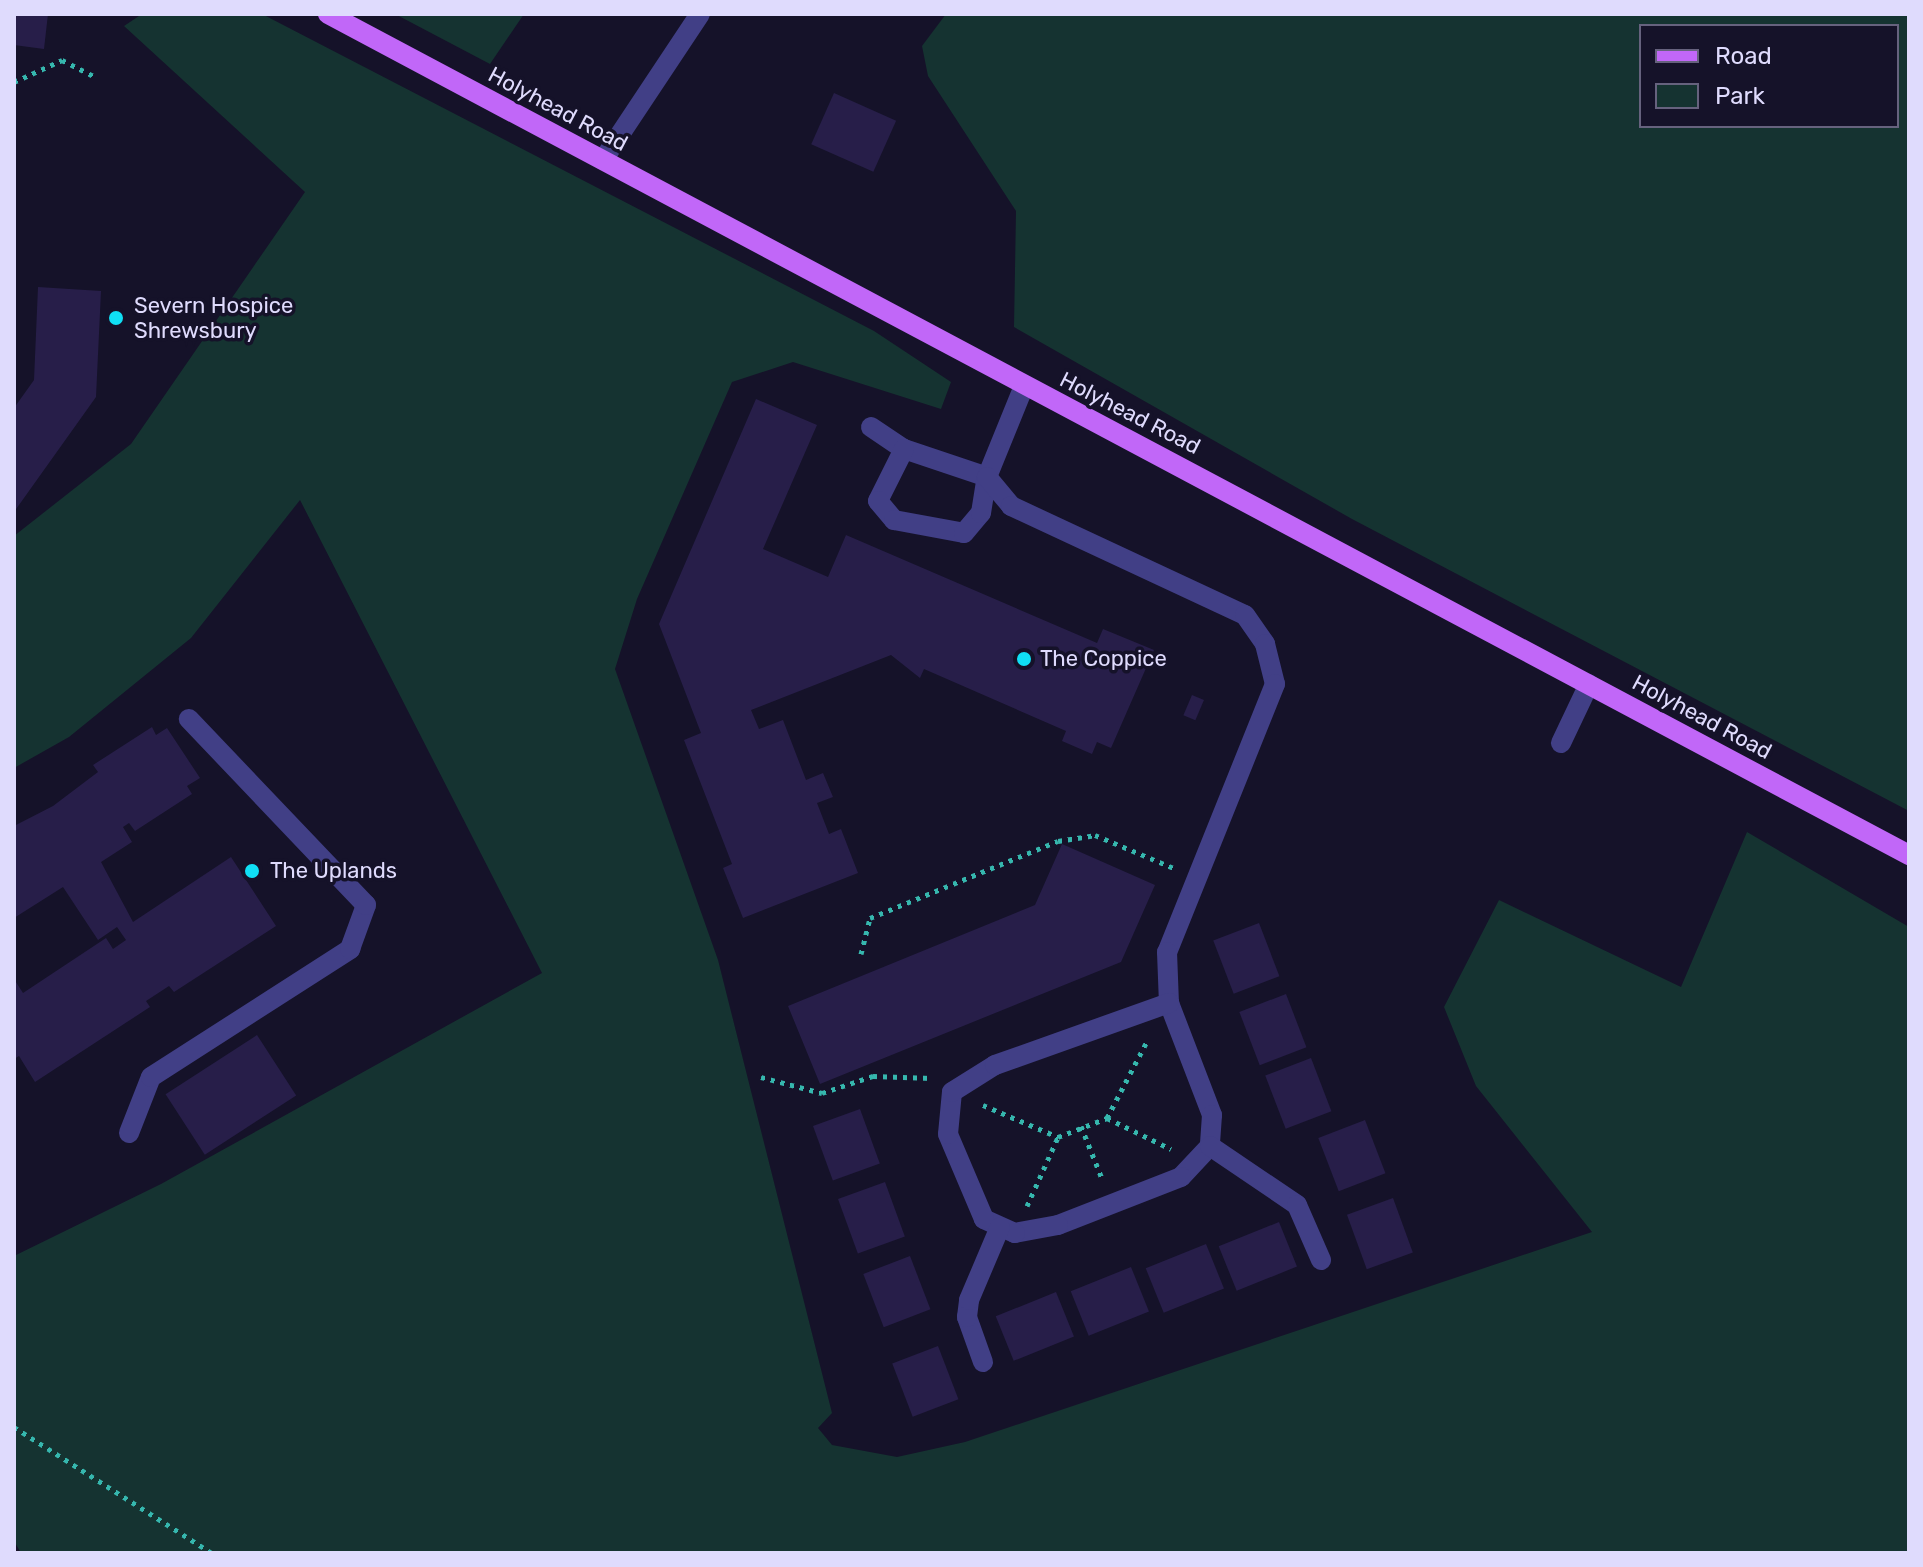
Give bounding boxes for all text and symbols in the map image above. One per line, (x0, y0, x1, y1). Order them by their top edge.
legend (1639, 24, 1899, 128)
text: Road (1715, 42, 1772, 70)
street label: Holyhead Road (484, 61, 632, 157)
text: Park (1715, 82, 1765, 110)
place label: Severn Hospice Shrewsbury (134, 292, 293, 344)
marker: Severn Hospice Shrewsbury (105, 307, 127, 329)
street label: Holyhead Road (1055, 366, 1205, 460)
place label: The Coppice (1040, 646, 1167, 672)
marker: The Coppice (1015, 650, 1033, 668)
street label: Holyhead Road (1628, 669, 1776, 765)
place label: The Uplands (270, 858, 397, 884)
marker: The Uplands (241, 860, 263, 882)

